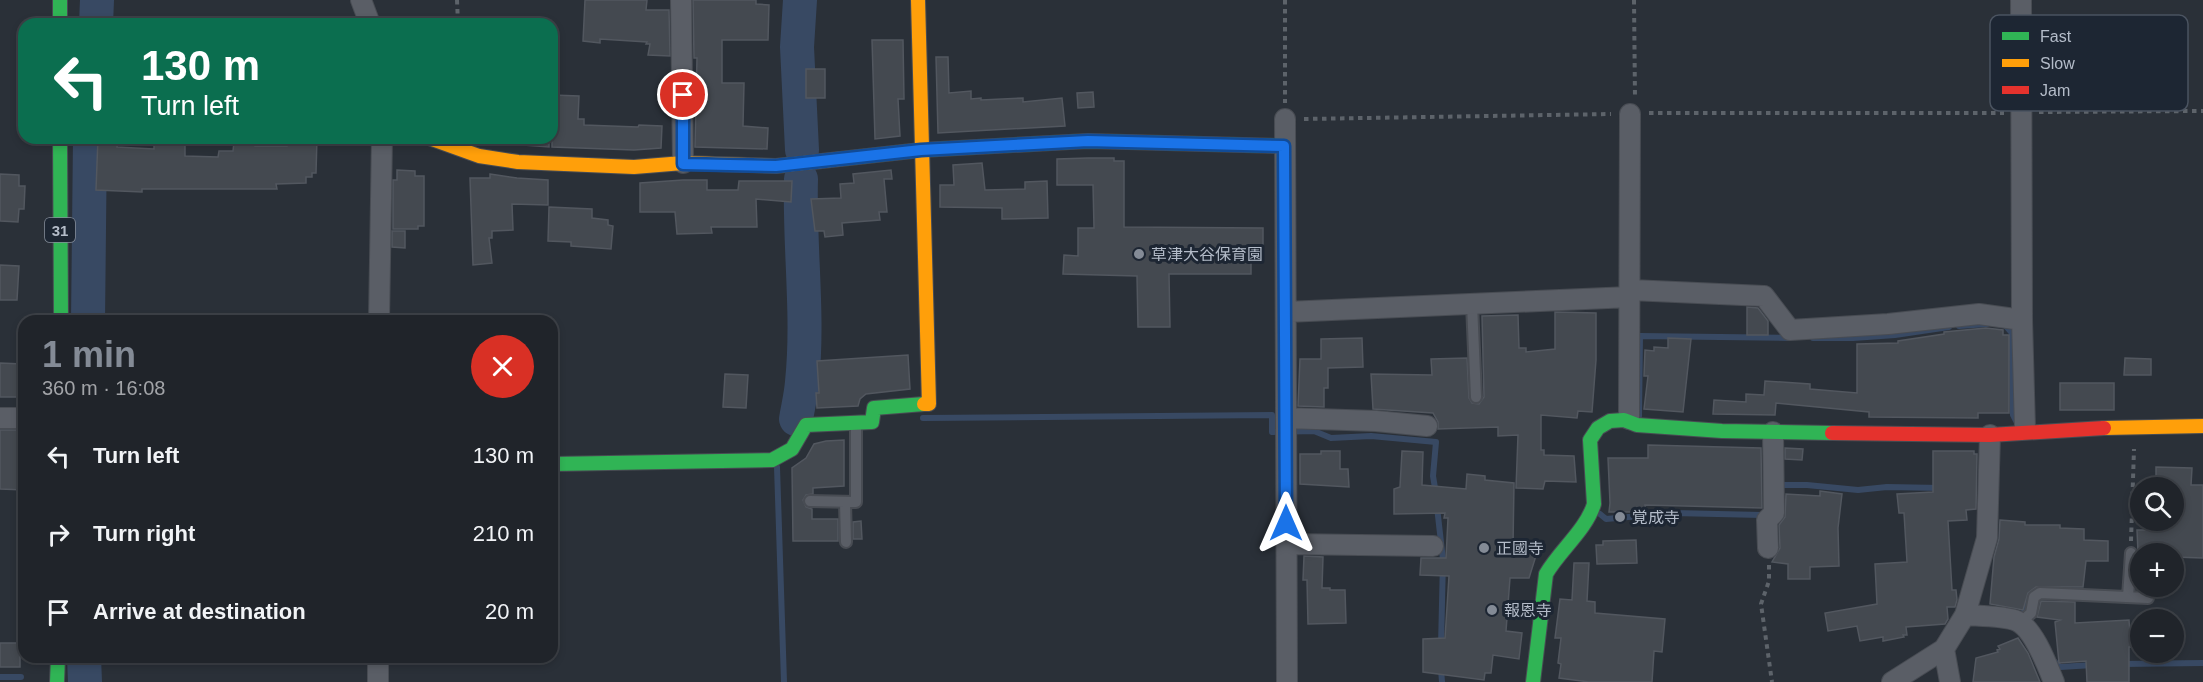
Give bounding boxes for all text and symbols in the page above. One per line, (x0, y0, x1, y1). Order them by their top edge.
legend (1990, 15, 2188, 111)
text: Fast (2040, 28, 2072, 45)
icon: left (42, 42, 120, 120)
text: 130 m (141, 42, 260, 89)
text: Slow (2040, 55, 2075, 72)
pin (657, 69, 708, 120)
icon: arrive (666, 78, 699, 111)
text: Jam (2040, 82, 2070, 99)
text: Turn left (141, 91, 239, 121)
road number: 31 (45, 218, 75, 242)
place label: 草津大谷保育園 (1151, 246, 1263, 263)
marker: 草津大谷保育園 (1132, 247, 1146, 261)
text: 1 min (42, 334, 136, 375)
button: close (471, 335, 534, 398)
text: 360 m · 16:08 (42, 377, 165, 399)
icon: left (42, 440, 75, 473)
text: Turn left (93, 443, 179, 468)
text: 130 m (473, 443, 534, 468)
map controls (2130, 477, 2184, 663)
button: search (2130, 477, 2184, 531)
position arrow (1254, 491, 1318, 555)
place label: 覚成寺 (1632, 509, 1680, 526)
marker: 覚成寺 (1613, 510, 1627, 524)
icon: right (42, 518, 75, 551)
text: Turn right (93, 521, 195, 546)
text: 210 m (473, 521, 534, 546)
place label: 正國寺 (1496, 540, 1544, 557)
marker: 正國寺 (1477, 541, 1491, 555)
button: + (2130, 543, 2184, 597)
icon: arrive (42, 596, 75, 629)
text: Arrive at destination (93, 599, 306, 624)
text: 20 m (485, 599, 534, 624)
place label: 報恩寺 (1504, 602, 1552, 619)
marker: 報恩寺 (1485, 603, 1499, 617)
button: − (2130, 609, 2184, 663)

